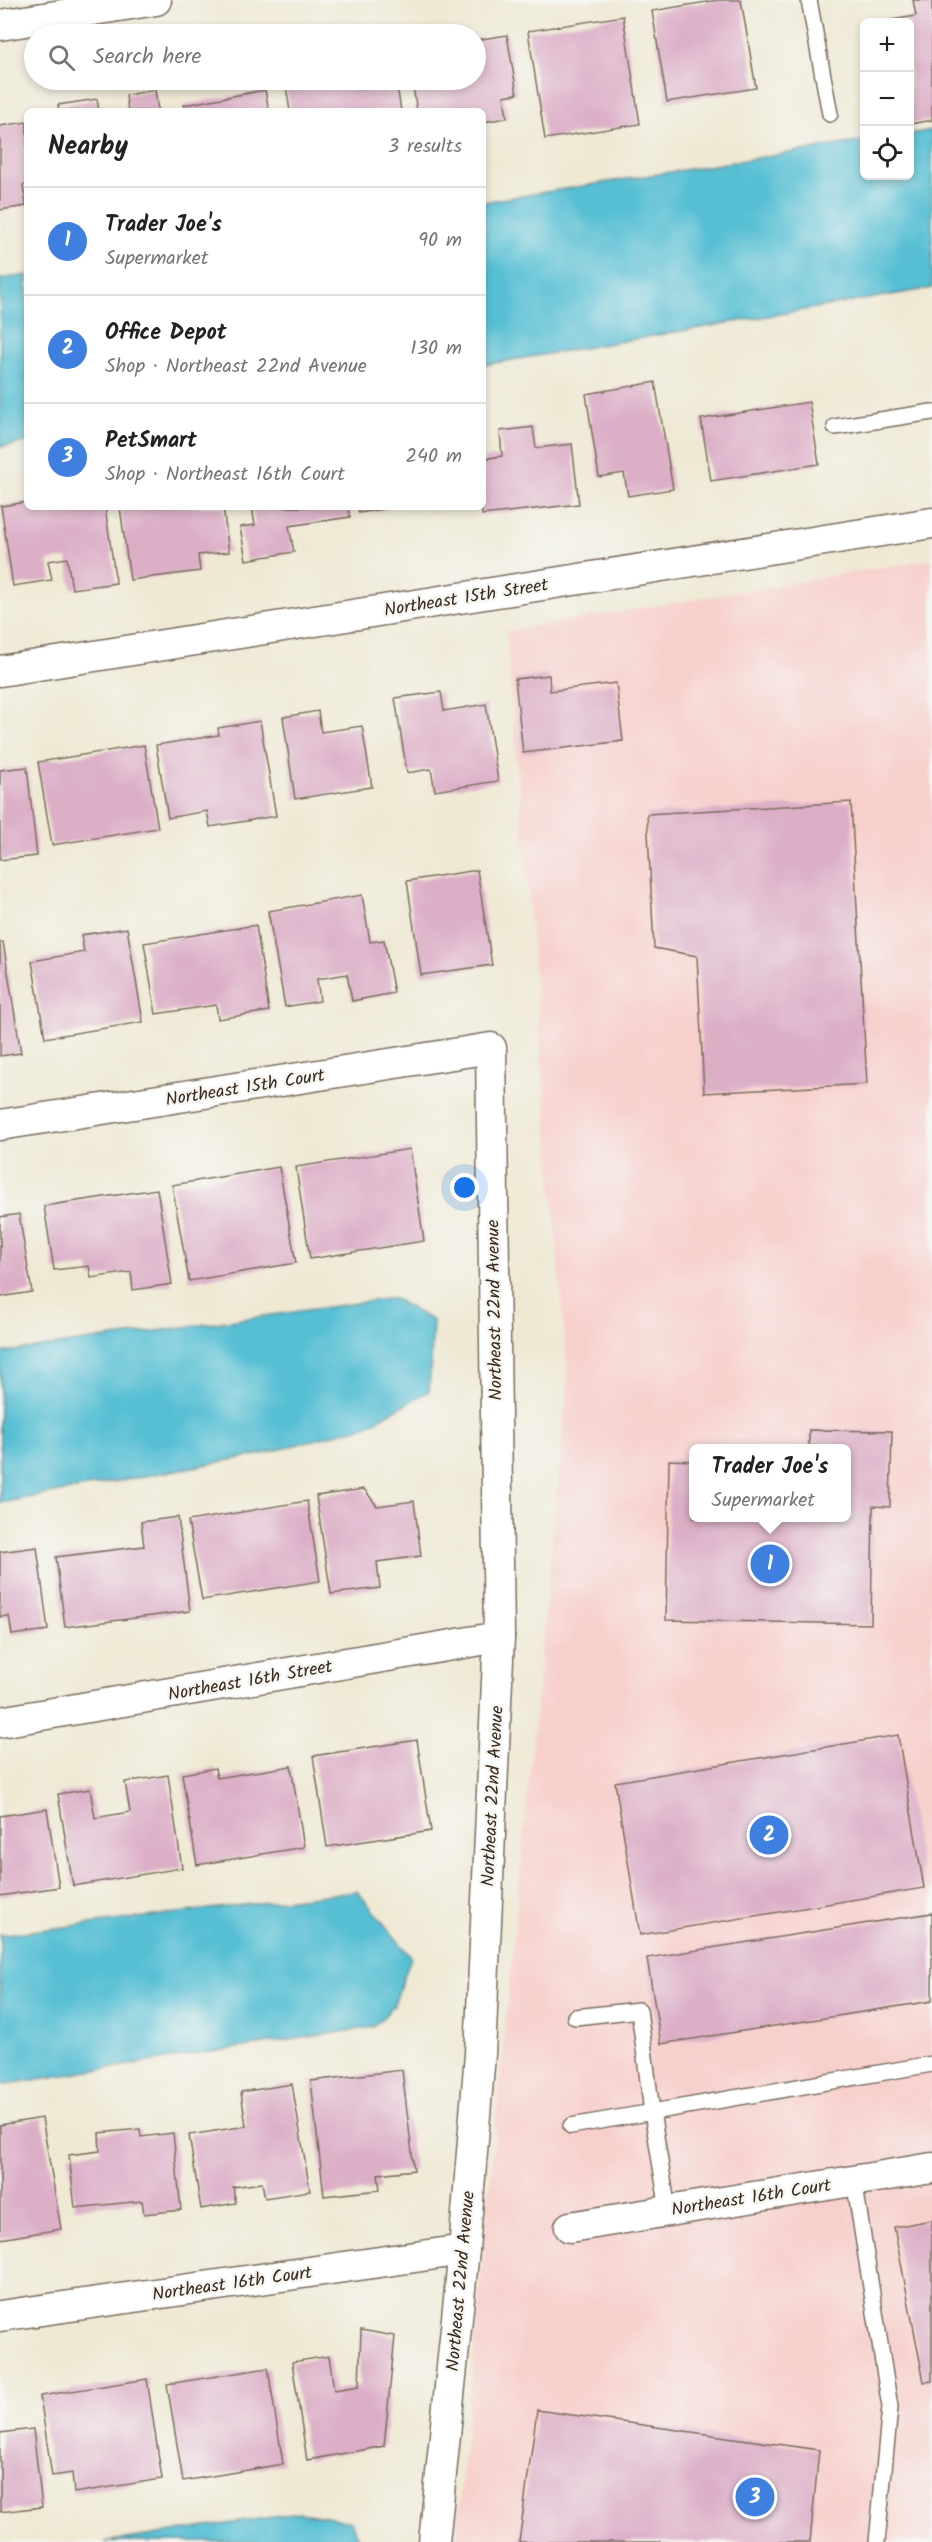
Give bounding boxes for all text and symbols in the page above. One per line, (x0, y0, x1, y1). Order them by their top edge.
map controls (860, 18, 914, 180)
button: + (860, 18, 914, 72)
search box (24, 24, 486, 90)
text: Search here (93, 40, 201, 75)
icon: search (45, 41, 78, 74)
button: − (860, 72, 914, 126)
text: Nearby (48, 126, 128, 168)
button: locate (860, 126, 914, 180)
text: 3 results (388, 131, 462, 163)
text: Trader Joe's (105, 208, 222, 243)
text: 1 (64, 225, 71, 257)
text: 90 m (418, 225, 462, 257)
text: Supermarket (105, 243, 208, 275)
text: Office Depot (105, 316, 227, 351)
text: 2 (62, 333, 73, 365)
text: 130 m (410, 333, 462, 365)
text: Shop · Northeast 22nd Avenue (105, 351, 367, 383)
text: PetSmart (105, 424, 197, 459)
text: 3 (62, 441, 73, 473)
text: 240 m (405, 441, 462, 473)
text: Shop · Northeast 16th Court (105, 459, 345, 491)
street label: Northeast 15th Street (382, 571, 552, 626)
street label: Northeast 15th Court (163, 1061, 328, 1115)
your location (450, 1173, 479, 1202)
street label: Northeast 22nd Avenue (479, 1219, 512, 1401)
popup (689, 1444, 851, 1522)
text: Trader Joe's (712, 1450, 828, 1485)
text: Supermarket (712, 1485, 815, 1517)
pin: 1 (750, 1542, 790, 1586)
street label: Northeast 16th Street (166, 1653, 336, 1710)
street label: Northeast 22nd Avenue (474, 1705, 513, 1887)
pin: 2 (750, 1812, 788, 1858)
street label: Northeast 16th Court (669, 2171, 834, 2225)
street label: Northeast 22nd Avenue (439, 2190, 484, 2373)
street label: Northeast 16th Court (150, 2259, 315, 2310)
pin: 3 (736, 2474, 774, 2520)

